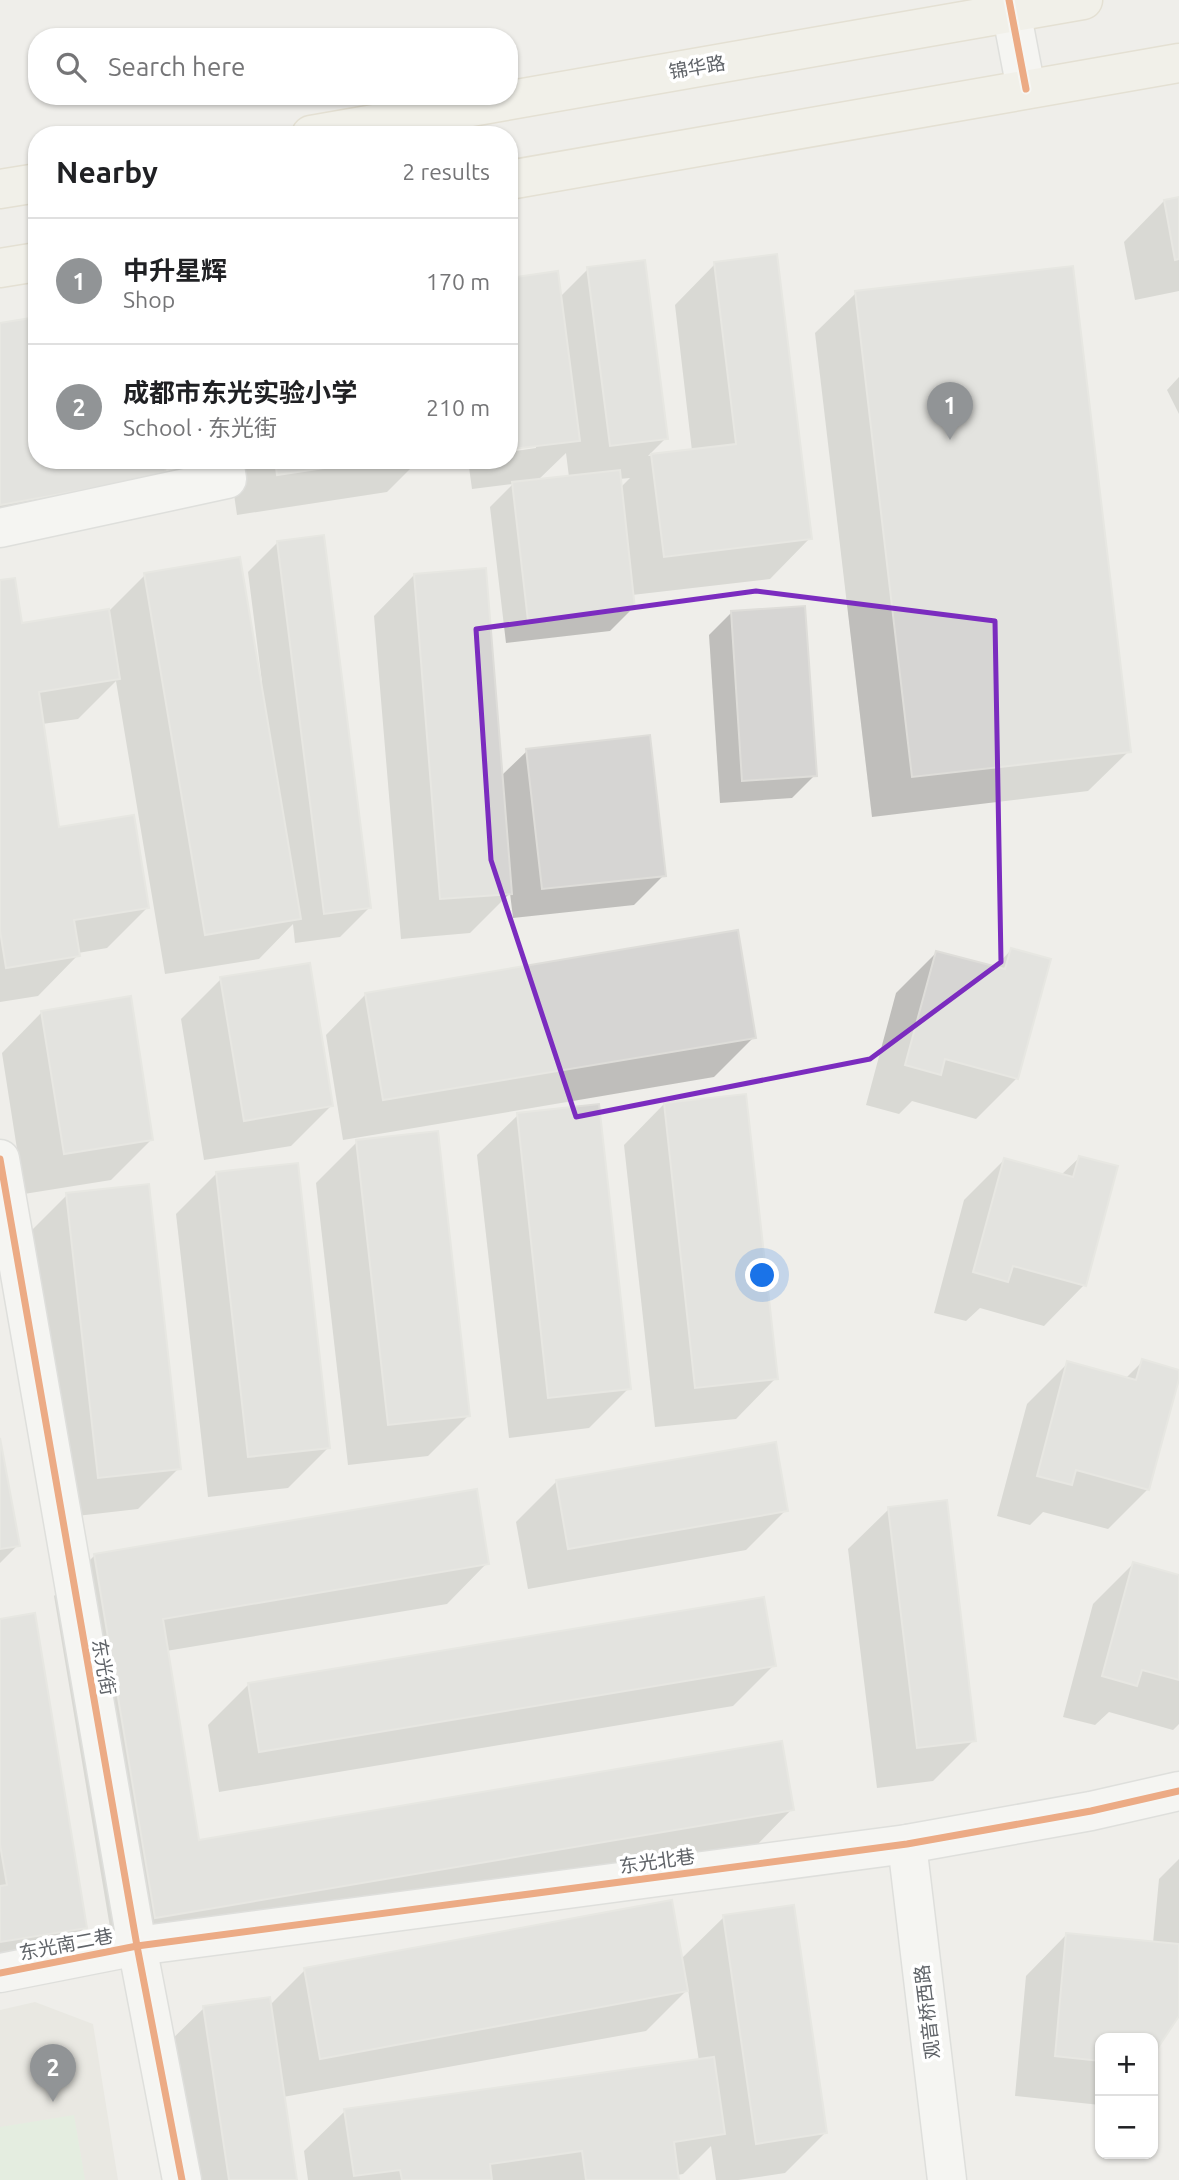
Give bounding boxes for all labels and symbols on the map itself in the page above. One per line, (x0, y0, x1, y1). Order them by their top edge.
street label: 锦华路 (667, 51, 727, 83)
pin: 1 (927, 382, 973, 440)
your location (745, 1258, 779, 1292)
street label: 东光街 (88, 1637, 120, 1697)
street label: 东光北巷 (618, 1845, 696, 1877)
street label: 东光南二巷 (17, 1924, 115, 1964)
street label: 观音桥西路 (910, 1964, 944, 2060)
pin: 2 (30, 2044, 76, 2102)

